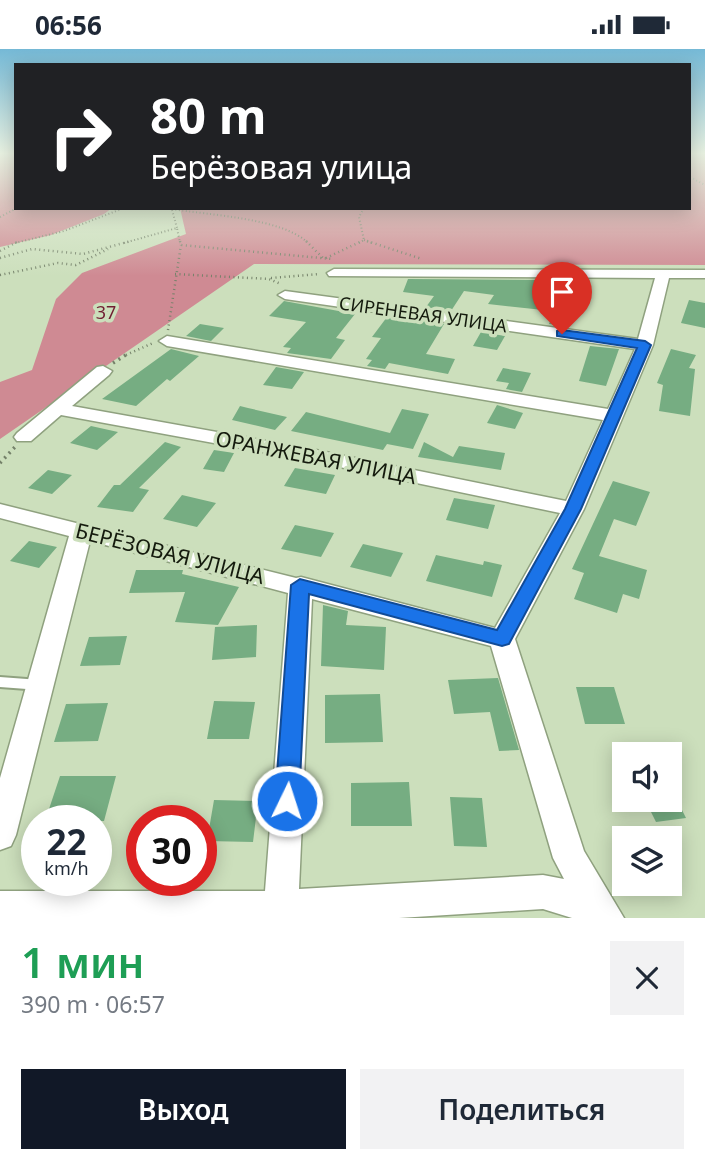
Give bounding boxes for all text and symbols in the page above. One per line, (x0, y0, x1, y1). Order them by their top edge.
text: 06:56 (35, 7, 102, 43)
text: 80 m (150, 82, 267, 148)
icon: right (35, 91, 126, 182)
text: Берёзовая улица (150, 145, 412, 188)
pin (532, 262, 592, 334)
icon: arrive (543, 273, 581, 311)
street label: СИРЕНЕВАЯ УЛИЦА (338, 290, 509, 338)
park label: 37 (96, 300, 116, 324)
street label: ОРАНЖЕВАЯ УЛИЦА (213, 424, 419, 490)
street label: БЕРЁЗОВАЯ УЛИЦА (73, 516, 268, 590)
map controls (612, 742, 682, 896)
button: sound (612, 742, 682, 812)
position arrow (250, 764, 324, 838)
speed limit sign: 30 (126, 805, 217, 896)
text: 22 (46, 818, 87, 865)
button: layers (612, 826, 682, 896)
text: km/h (44, 856, 89, 880)
text: 1 мин (21, 933, 144, 990)
button: close (610, 941, 684, 1015)
text: 390 m · 06:57 (21, 988, 165, 1020)
button: Выход (21, 1069, 346, 1149)
button: Поделиться (360, 1069, 684, 1149)

